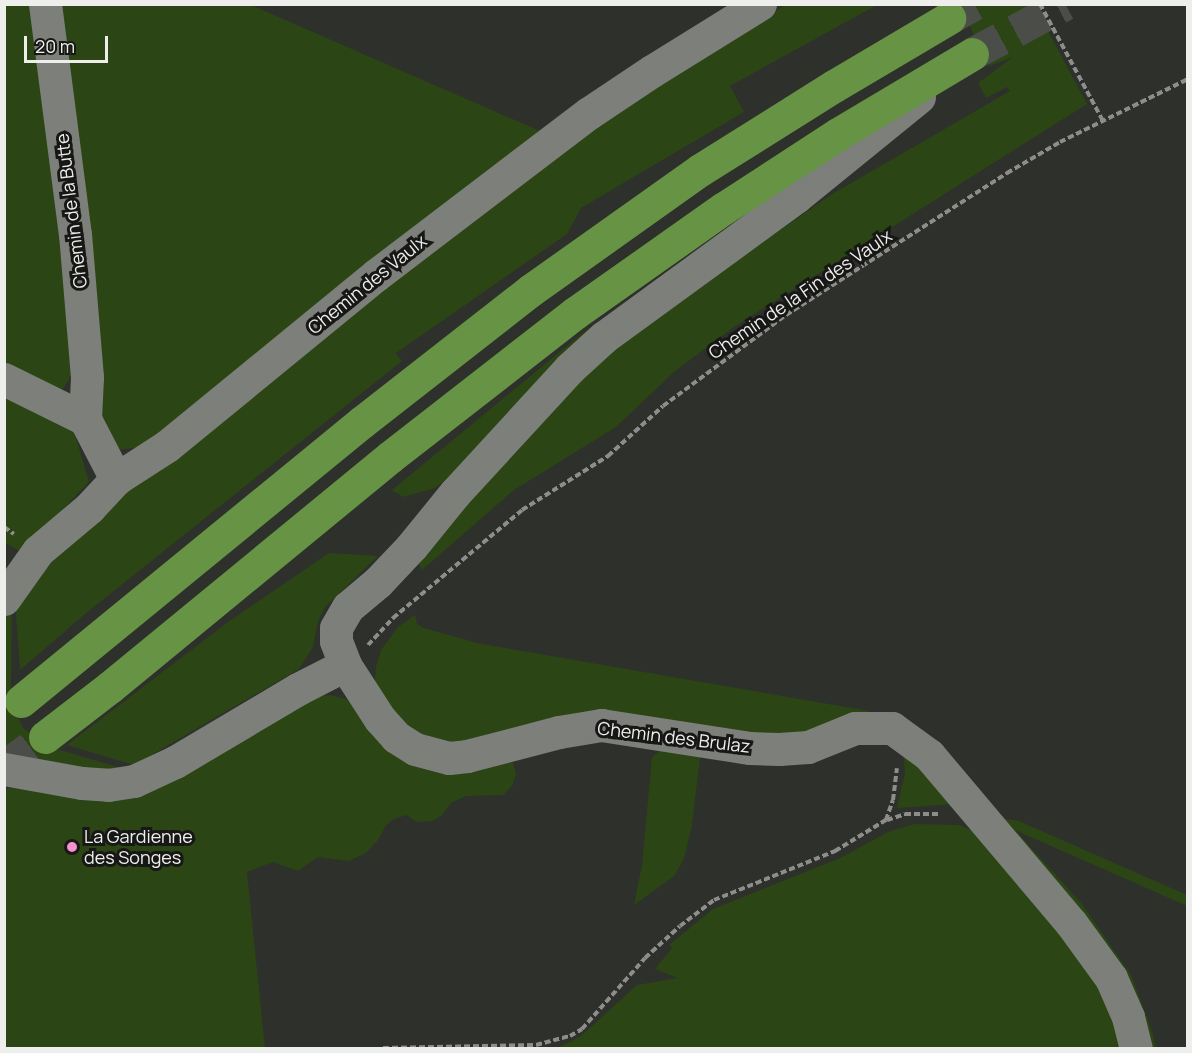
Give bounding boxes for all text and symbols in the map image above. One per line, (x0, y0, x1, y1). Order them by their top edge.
scale bar (27, 24, 111, 62)
text: 20 m (35, 34, 75, 58)
street label: Chemin de la Butte (51, 132, 91, 290)
street label: Chemin de la Fin des Vaulx (704, 225, 896, 363)
street label: Chemin des Vaulx (303, 230, 431, 338)
street label: Chemin des Brulaz (596, 717, 752, 757)
place label: La Gardienne des Songes (84, 826, 193, 868)
marker: La Gardienne des Songes (65, 840, 79, 854)

